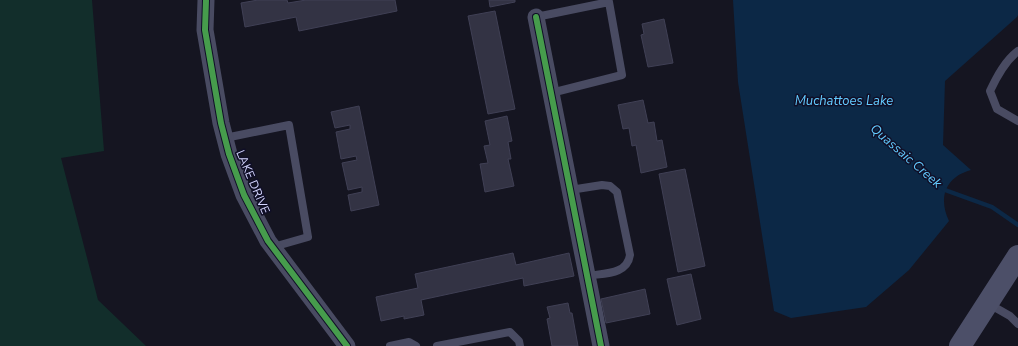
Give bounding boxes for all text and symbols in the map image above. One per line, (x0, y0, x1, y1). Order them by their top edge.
water label: Muchattoes Lake (795, 92, 893, 110)
water label: Quassaic Creek (866, 120, 946, 193)
street label: LAKE DRIVE (232, 148, 274, 216)

